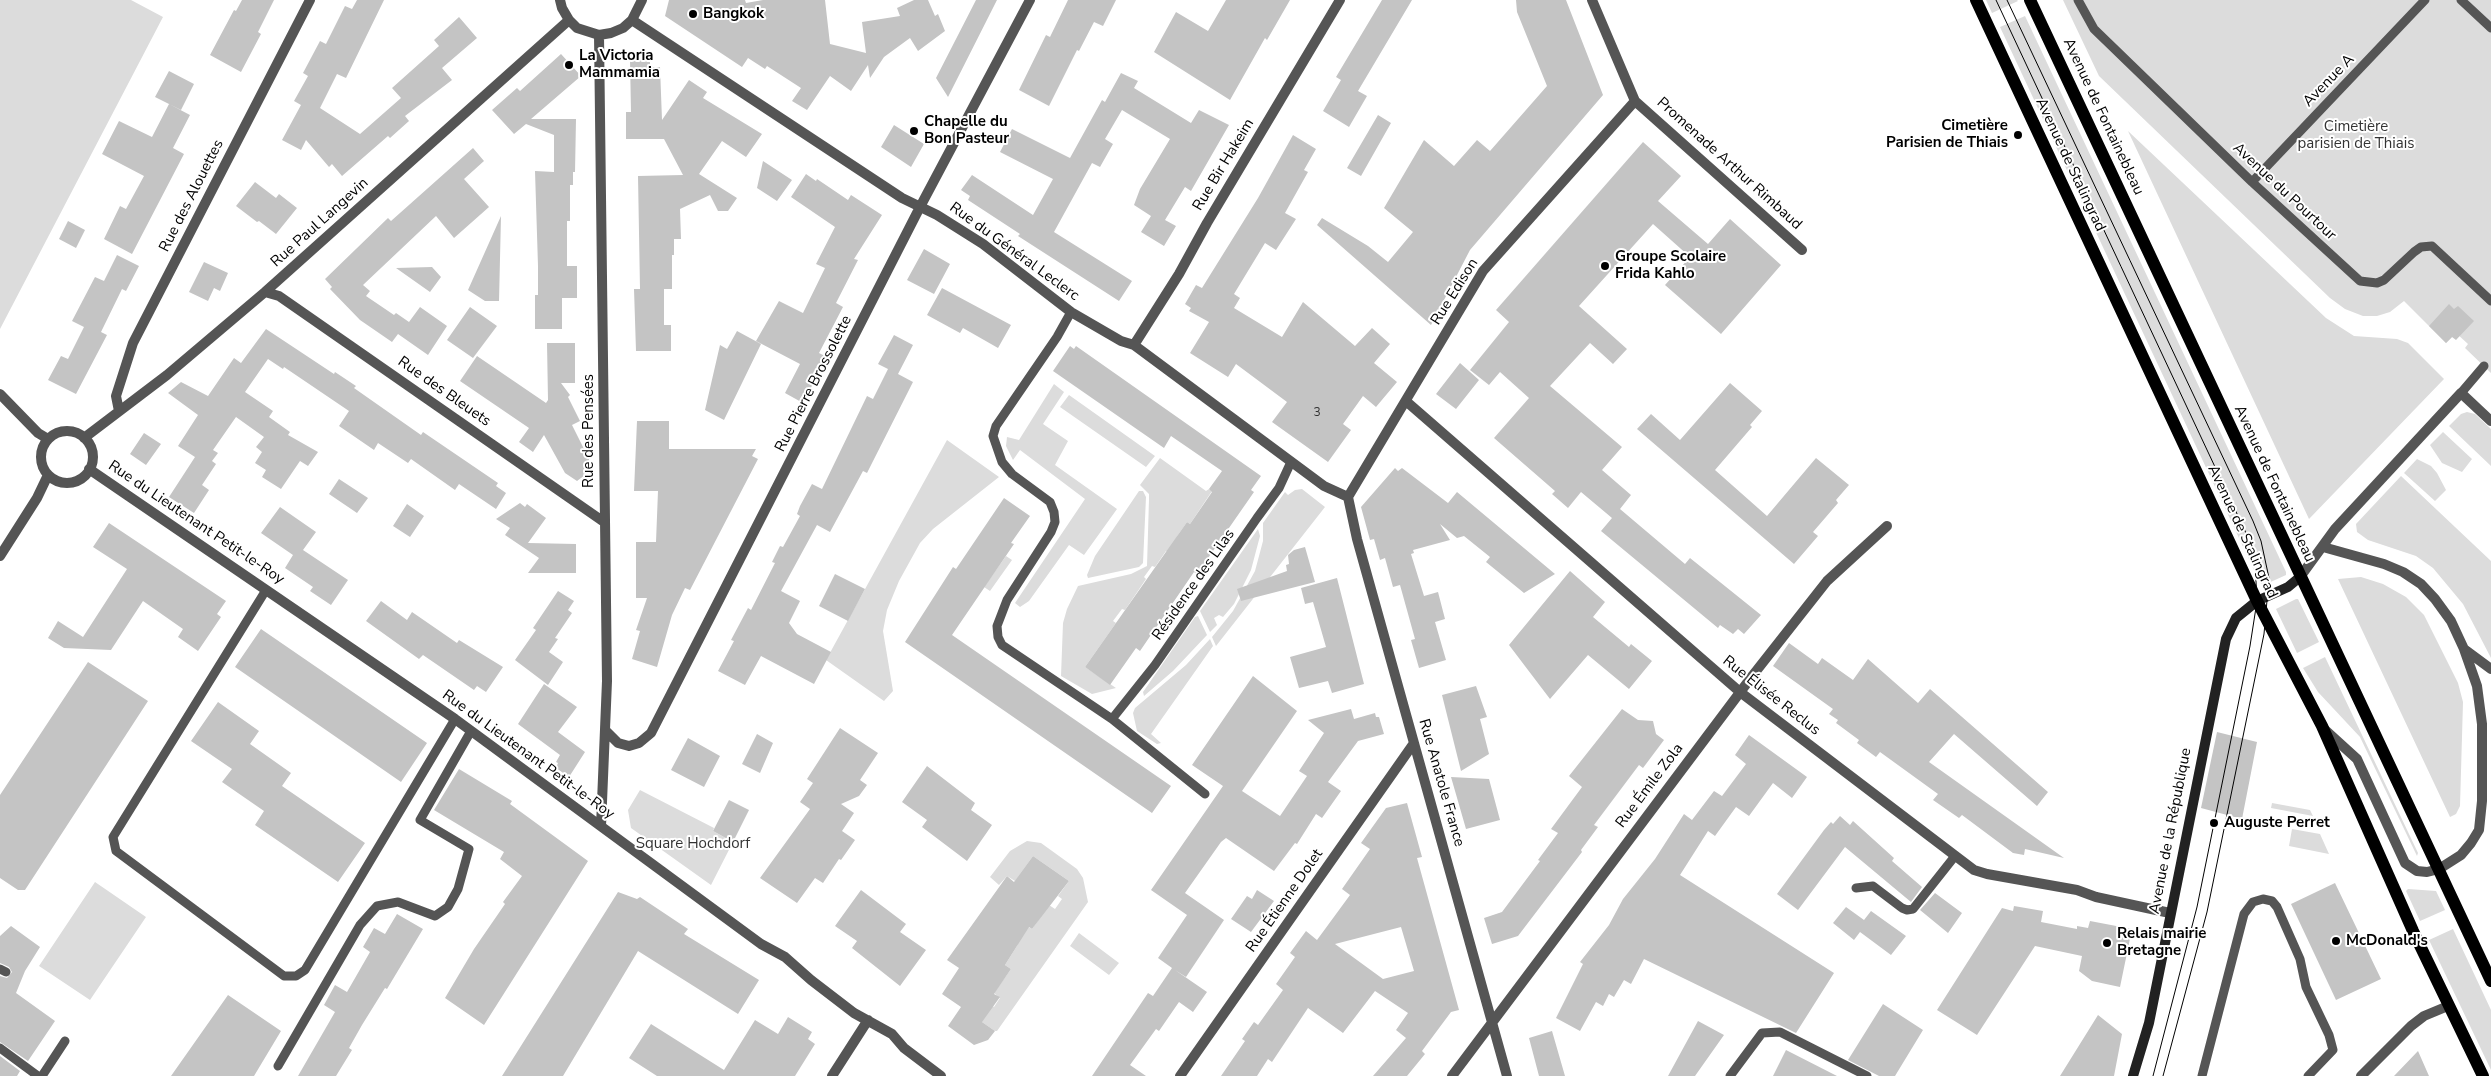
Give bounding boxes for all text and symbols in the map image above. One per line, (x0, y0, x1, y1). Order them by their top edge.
place label: Bangkok (703, 5, 764, 23)
marker: Bangkok (687, 8, 699, 20)
street label: Avenue de Fontainebleau (2059, 36, 2147, 198)
place label: La Victoria Mammamia (579, 47, 660, 82)
street label: Avenue A (2300, 51, 2358, 111)
marker: La Victoria Mammamia (563, 59, 575, 71)
street label: Promenade Arthur Rimbaud (1653, 94, 1805, 234)
street label: Avenue de Stalingrad (2031, 95, 2109, 235)
place label: Chapelle du Bon Pasteur (924, 113, 1009, 148)
street label: Rue Bir Hakeim (1189, 116, 1259, 214)
place label: Cimetière Parisien de Thiais (1886, 117, 2008, 152)
park label: Cimetière parisien de Thiais (2298, 118, 2414, 153)
marker: Chapelle du Bon Pasteur (908, 125, 920, 137)
marker: Cimetière Parisien de Thiais (2012, 129, 2024, 141)
street label: Rue des Alouettes (156, 137, 228, 255)
street label: Avenue du Pourtour (2229, 139, 2339, 245)
street label: Rue Paul Langevin (267, 174, 373, 272)
street label: Rue du Général Leclerc (946, 199, 1082, 305)
place label: Groupe Scolaire Frida Kahlo (1615, 248, 1726, 283)
street label: Rue Edison (1427, 255, 1483, 329)
marker: Groupe Scolaire Frida Kahlo (1599, 260, 1611, 272)
street label: Rue Pierre Brossolette (772, 313, 856, 455)
street label: Rue des Bleuets (394, 353, 494, 431)
street label: Rue des Pensées (580, 374, 598, 488)
street label: Avenue de Fontainebleau (2230, 403, 2318, 565)
house number: 3 (1313, 406, 1321, 420)
street label: Rue du Lieutenant Petit-le-Roy (105, 457, 287, 589)
street label: Avenue de Stalingrad (2203, 462, 2281, 602)
street label: Résidence des Lilas (1149, 526, 1239, 644)
street label: Rue Élisée Reclus (1719, 652, 1823, 740)
street label: Rue du Lieutenant Petit-le-Roy (438, 686, 618, 824)
street label: Rue Anatole France (1414, 717, 1468, 849)
street label: Rue Émile Zola (1612, 740, 1688, 832)
street label: Avenue de la République (2146, 747, 2196, 915)
place label: Auguste Perret (2224, 814, 2330, 832)
marker: Auguste Perret (2208, 817, 2220, 829)
park label: Square Hochdorf (636, 835, 750, 853)
street label: Rue Étienne Dolet (1243, 846, 1327, 956)
place label: Relais mairie Bretagne (2117, 925, 2206, 960)
place label: McDonald's (2346, 932, 2428, 950)
marker: McDonald's (2330, 935, 2342, 947)
marker: Relais mairie Bretagne (2101, 937, 2113, 949)

